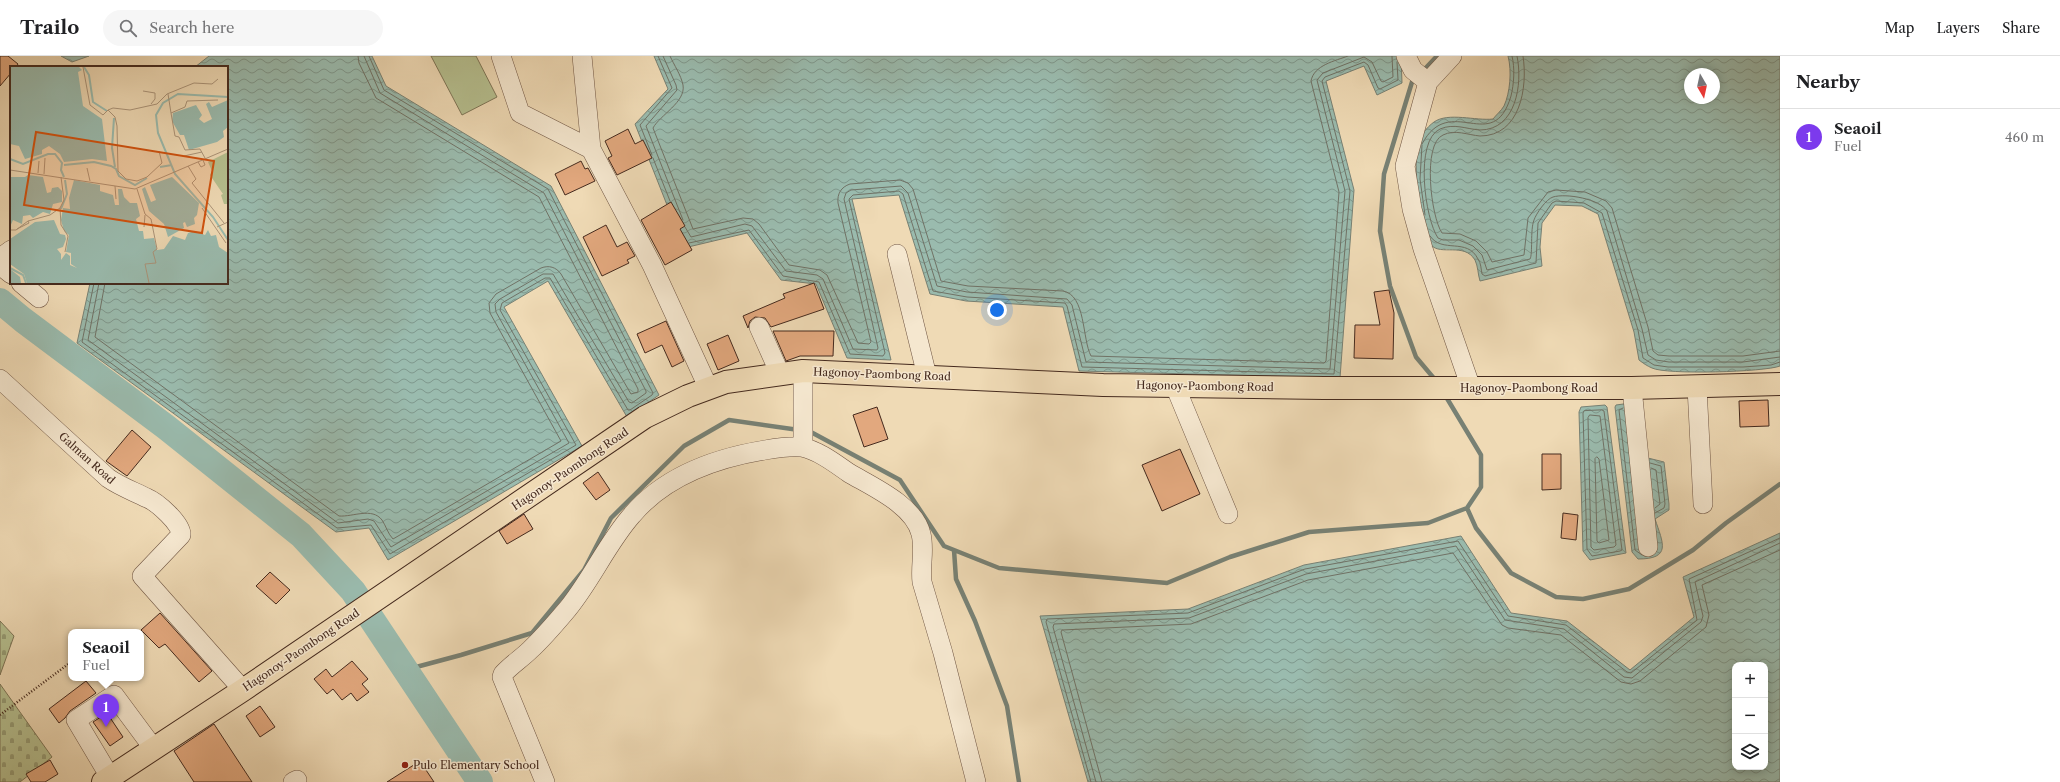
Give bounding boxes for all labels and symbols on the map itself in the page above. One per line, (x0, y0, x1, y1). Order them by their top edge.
inset map (10, 66, 228, 284)
north arrow (1684, 68, 1720, 104)
your location (987, 300, 1007, 320)
street label: Hagonoy-Paombong Road (813, 365, 951, 383)
street label: Hagonoy-Paombong Road (1136, 378, 1274, 394)
street label: Hagonoy-Paombong Road (1460, 381, 1598, 395)
street label: Hagonoy-Paombong Road (509, 425, 631, 513)
street label: Galman Road (56, 429, 118, 487)
street label: Hagonoy-Paombong Road (240, 606, 362, 694)
pin: 1 (93, 694, 119, 727)
place label: Pulo Elementary School (413, 758, 540, 772)
marker: Pulo Elementary School (400, 760, 410, 770)

